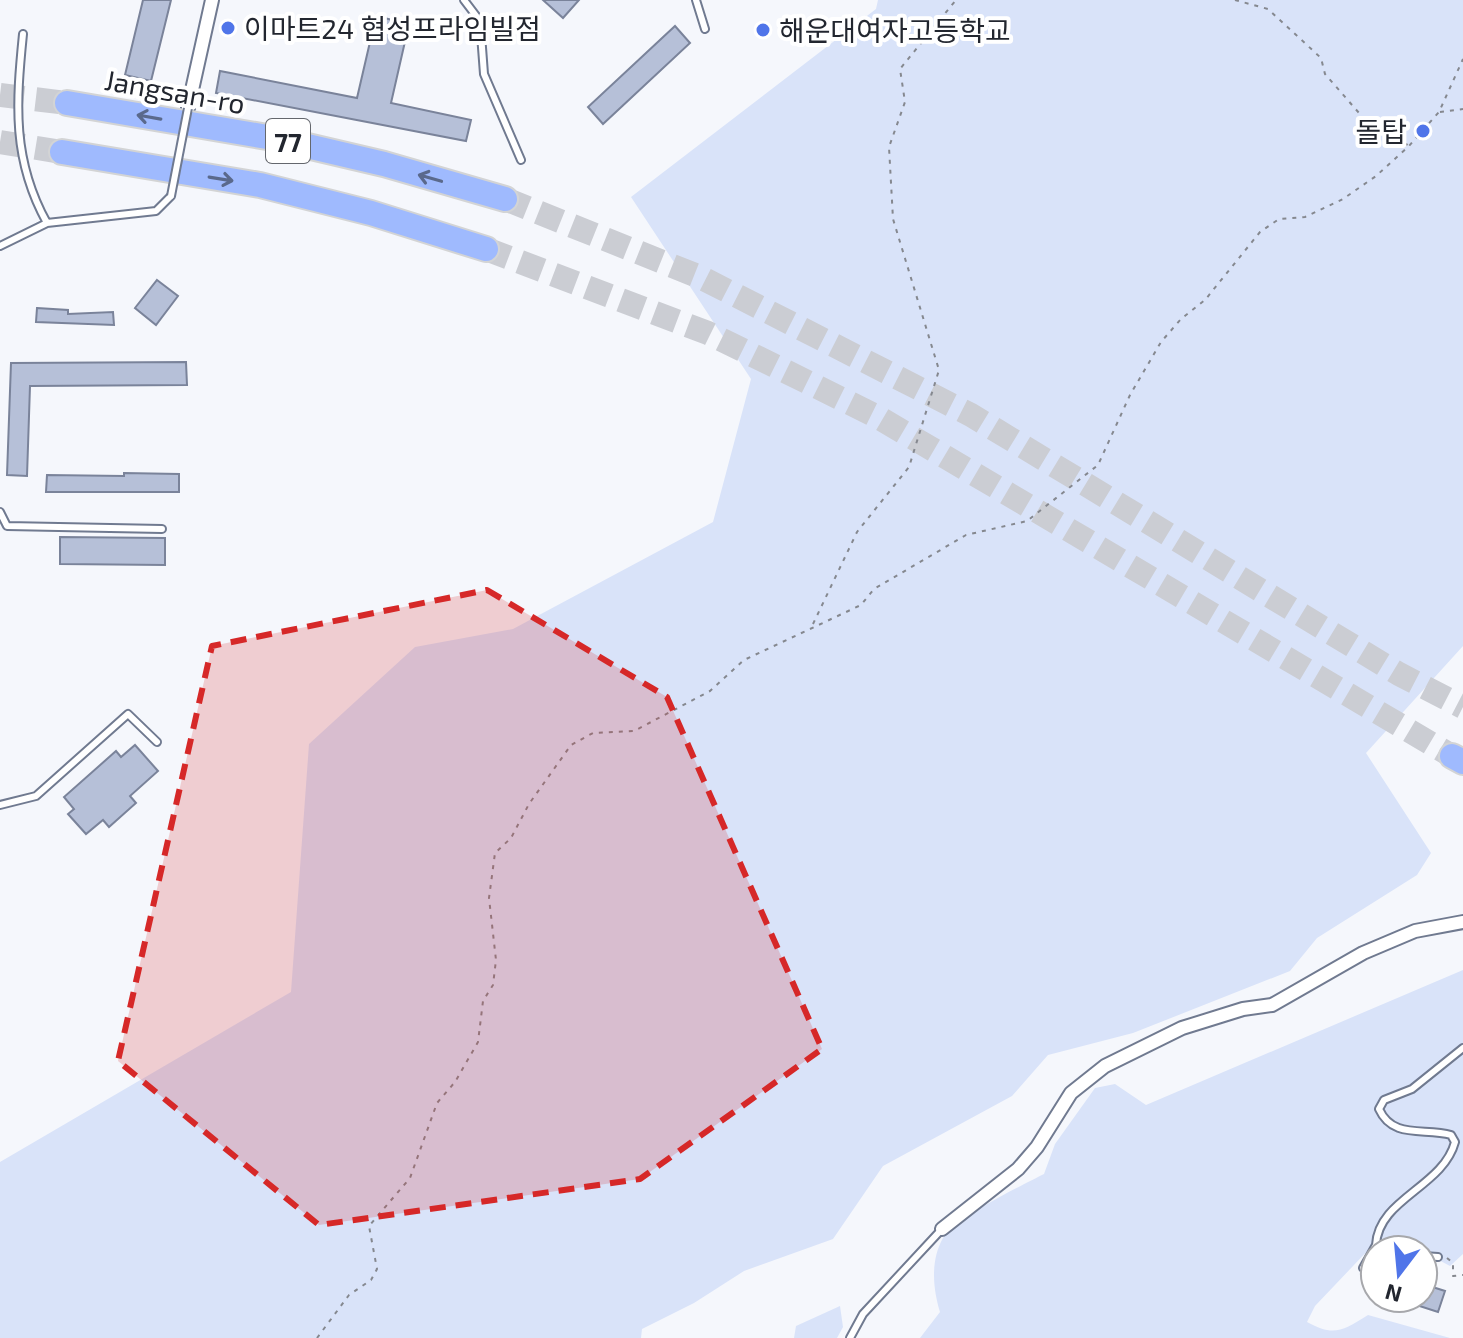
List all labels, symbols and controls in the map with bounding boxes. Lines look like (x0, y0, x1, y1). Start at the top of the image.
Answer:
place label: 이마트24 협성프라임빌점 (244, 11, 541, 45)
place label: 해운대여자고등학교 (779, 13, 1011, 47)
marker: 이마트24 협성프라임빌점 (219, 19, 237, 37)
marker: 해운대여자고등학교 (754, 21, 772, 39)
street label: Jangsan-ro (102, 62, 248, 120)
one-way arrow (136, 108, 162, 123)
place label: 돌탑 (1355, 114, 1407, 148)
road number: 77 (266, 119, 310, 163)
marker: 돌탑 (1414, 122, 1432, 140)
one-way arrow (417, 169, 443, 184)
one-way arrow (208, 172, 234, 187)
north arrow (1359, 1234, 1439, 1314)
text: N (1382, 1280, 1404, 1309)

